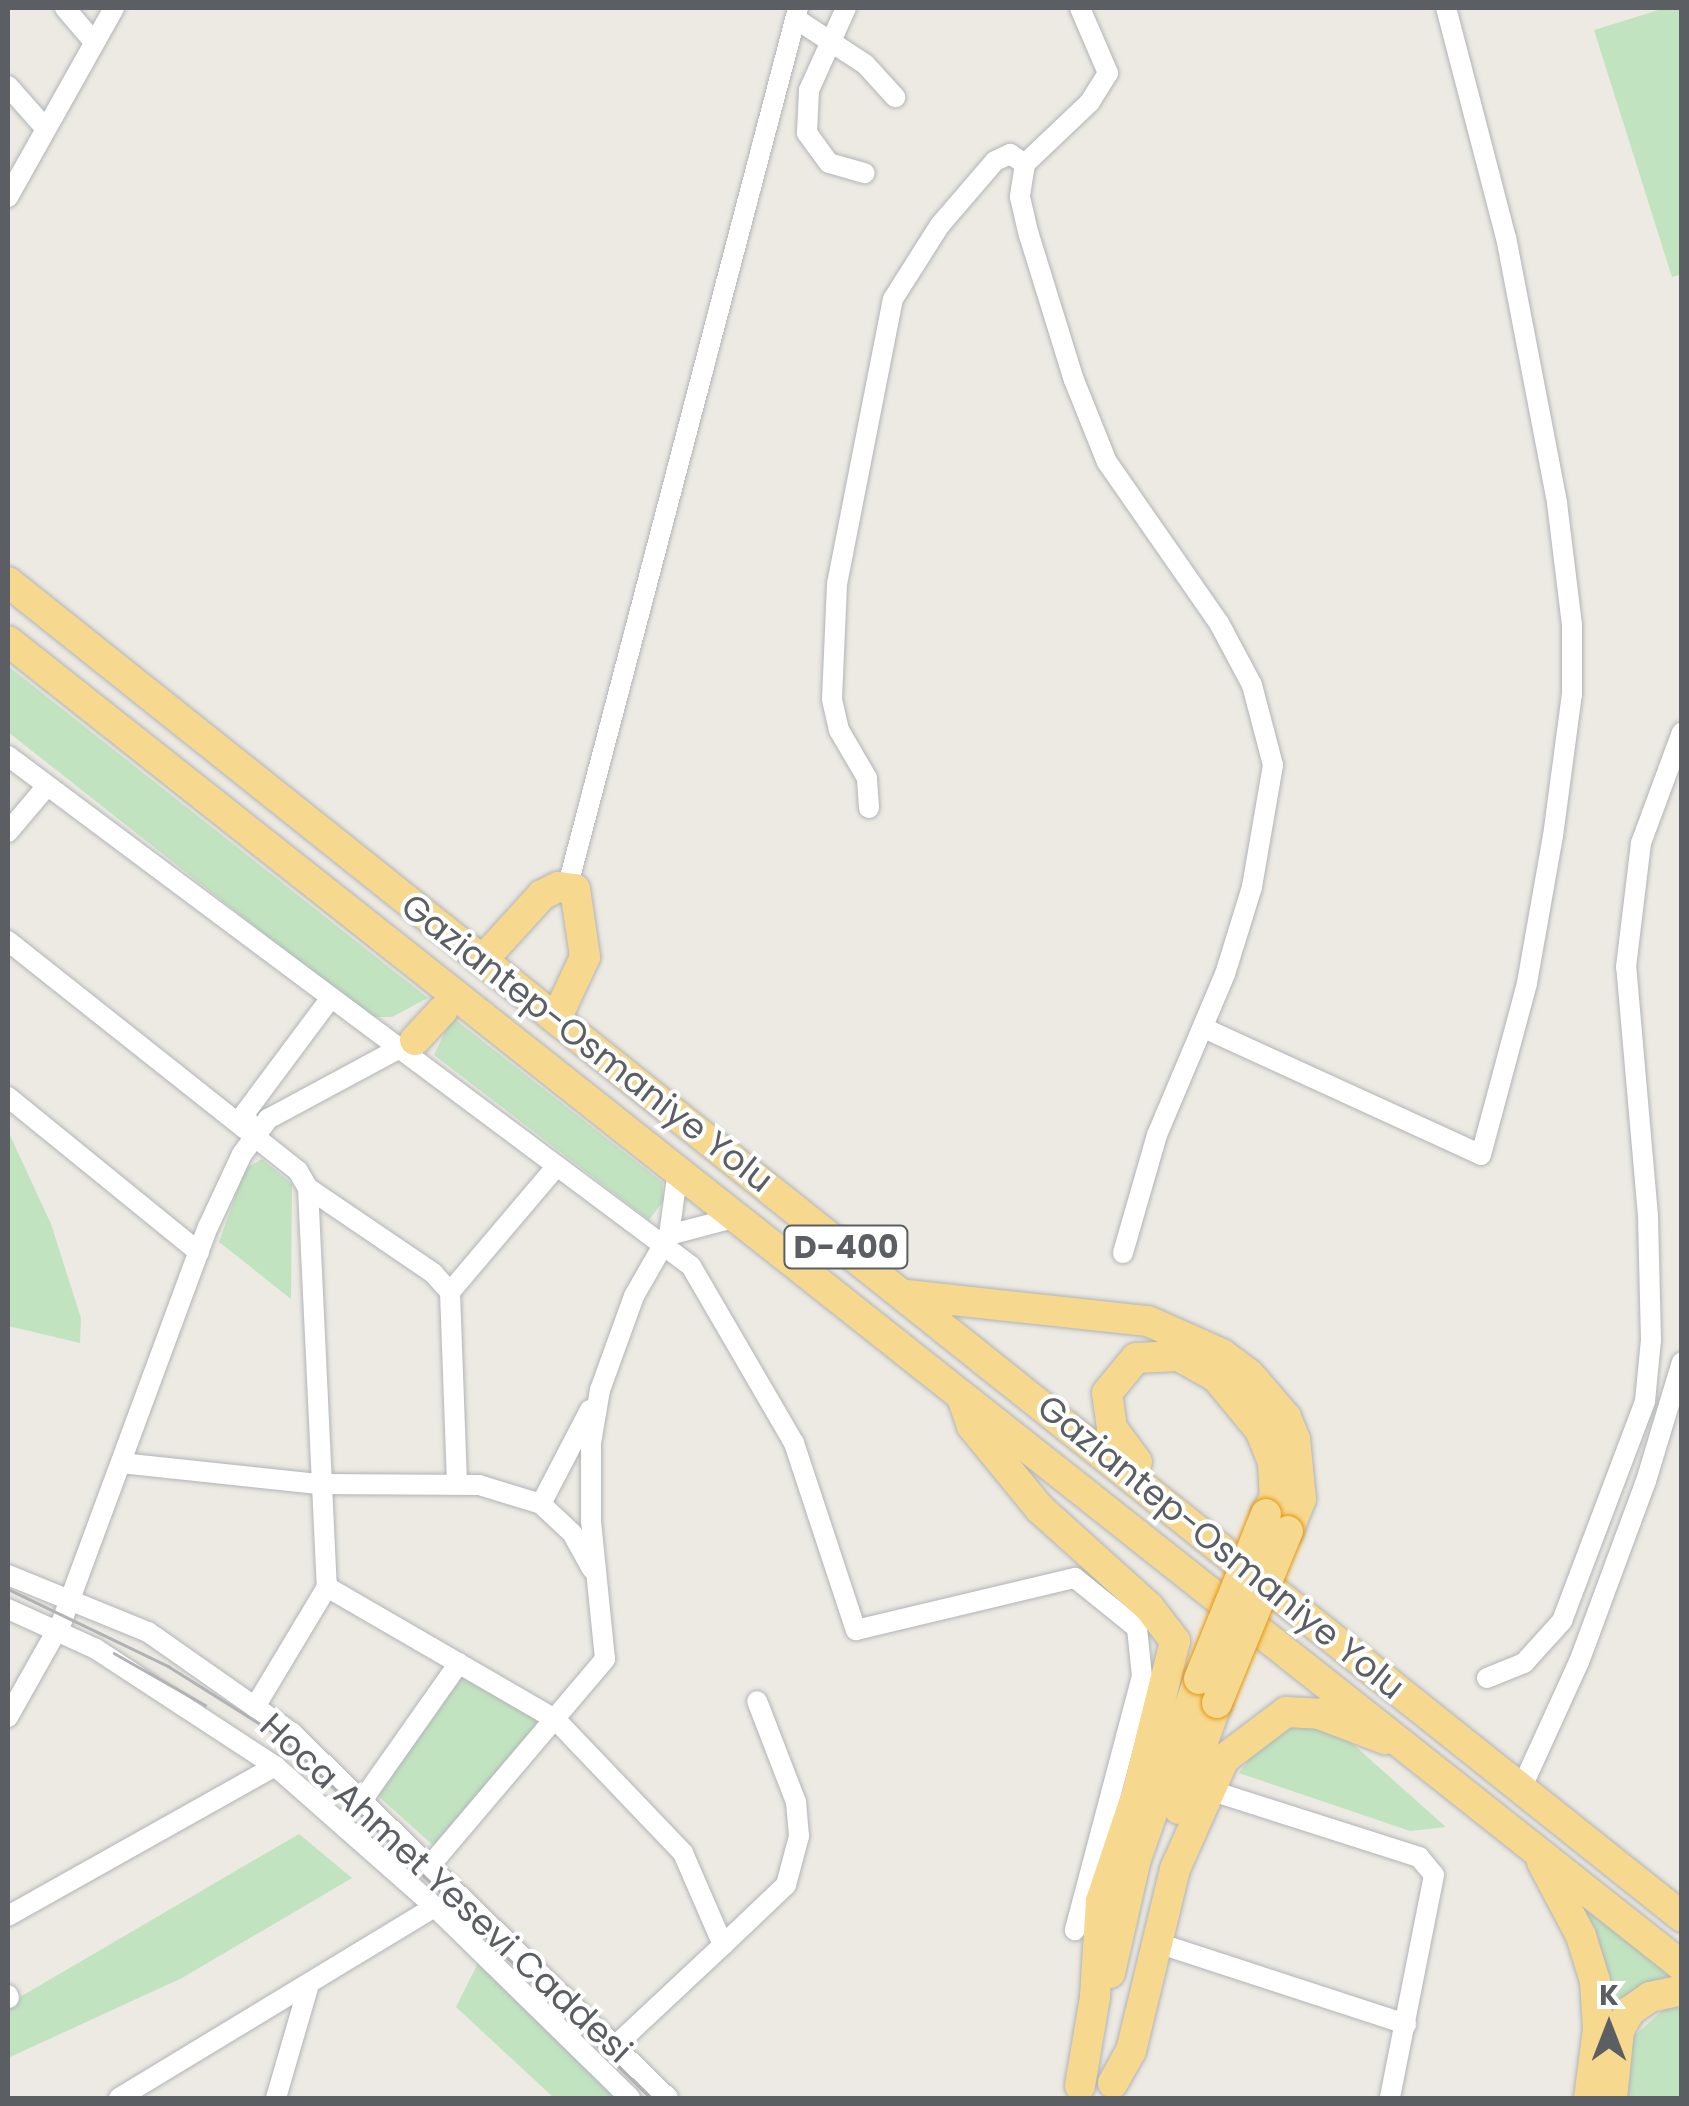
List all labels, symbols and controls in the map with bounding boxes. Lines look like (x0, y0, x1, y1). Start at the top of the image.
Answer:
street label: Gaziantep-Osmaniye Yolu (393, 885, 781, 1201)
road number: D-400 (781, 1220, 911, 1274)
street label: Gaziantep-Osmaniye Yolu (1029, 1386, 1413, 1708)
street label: Hoca Ahmet Yesevi Caddesi (251, 1705, 641, 2071)
north arrow (1559, 1976, 1659, 2076)
text: K (1599, 1976, 1619, 2015)

